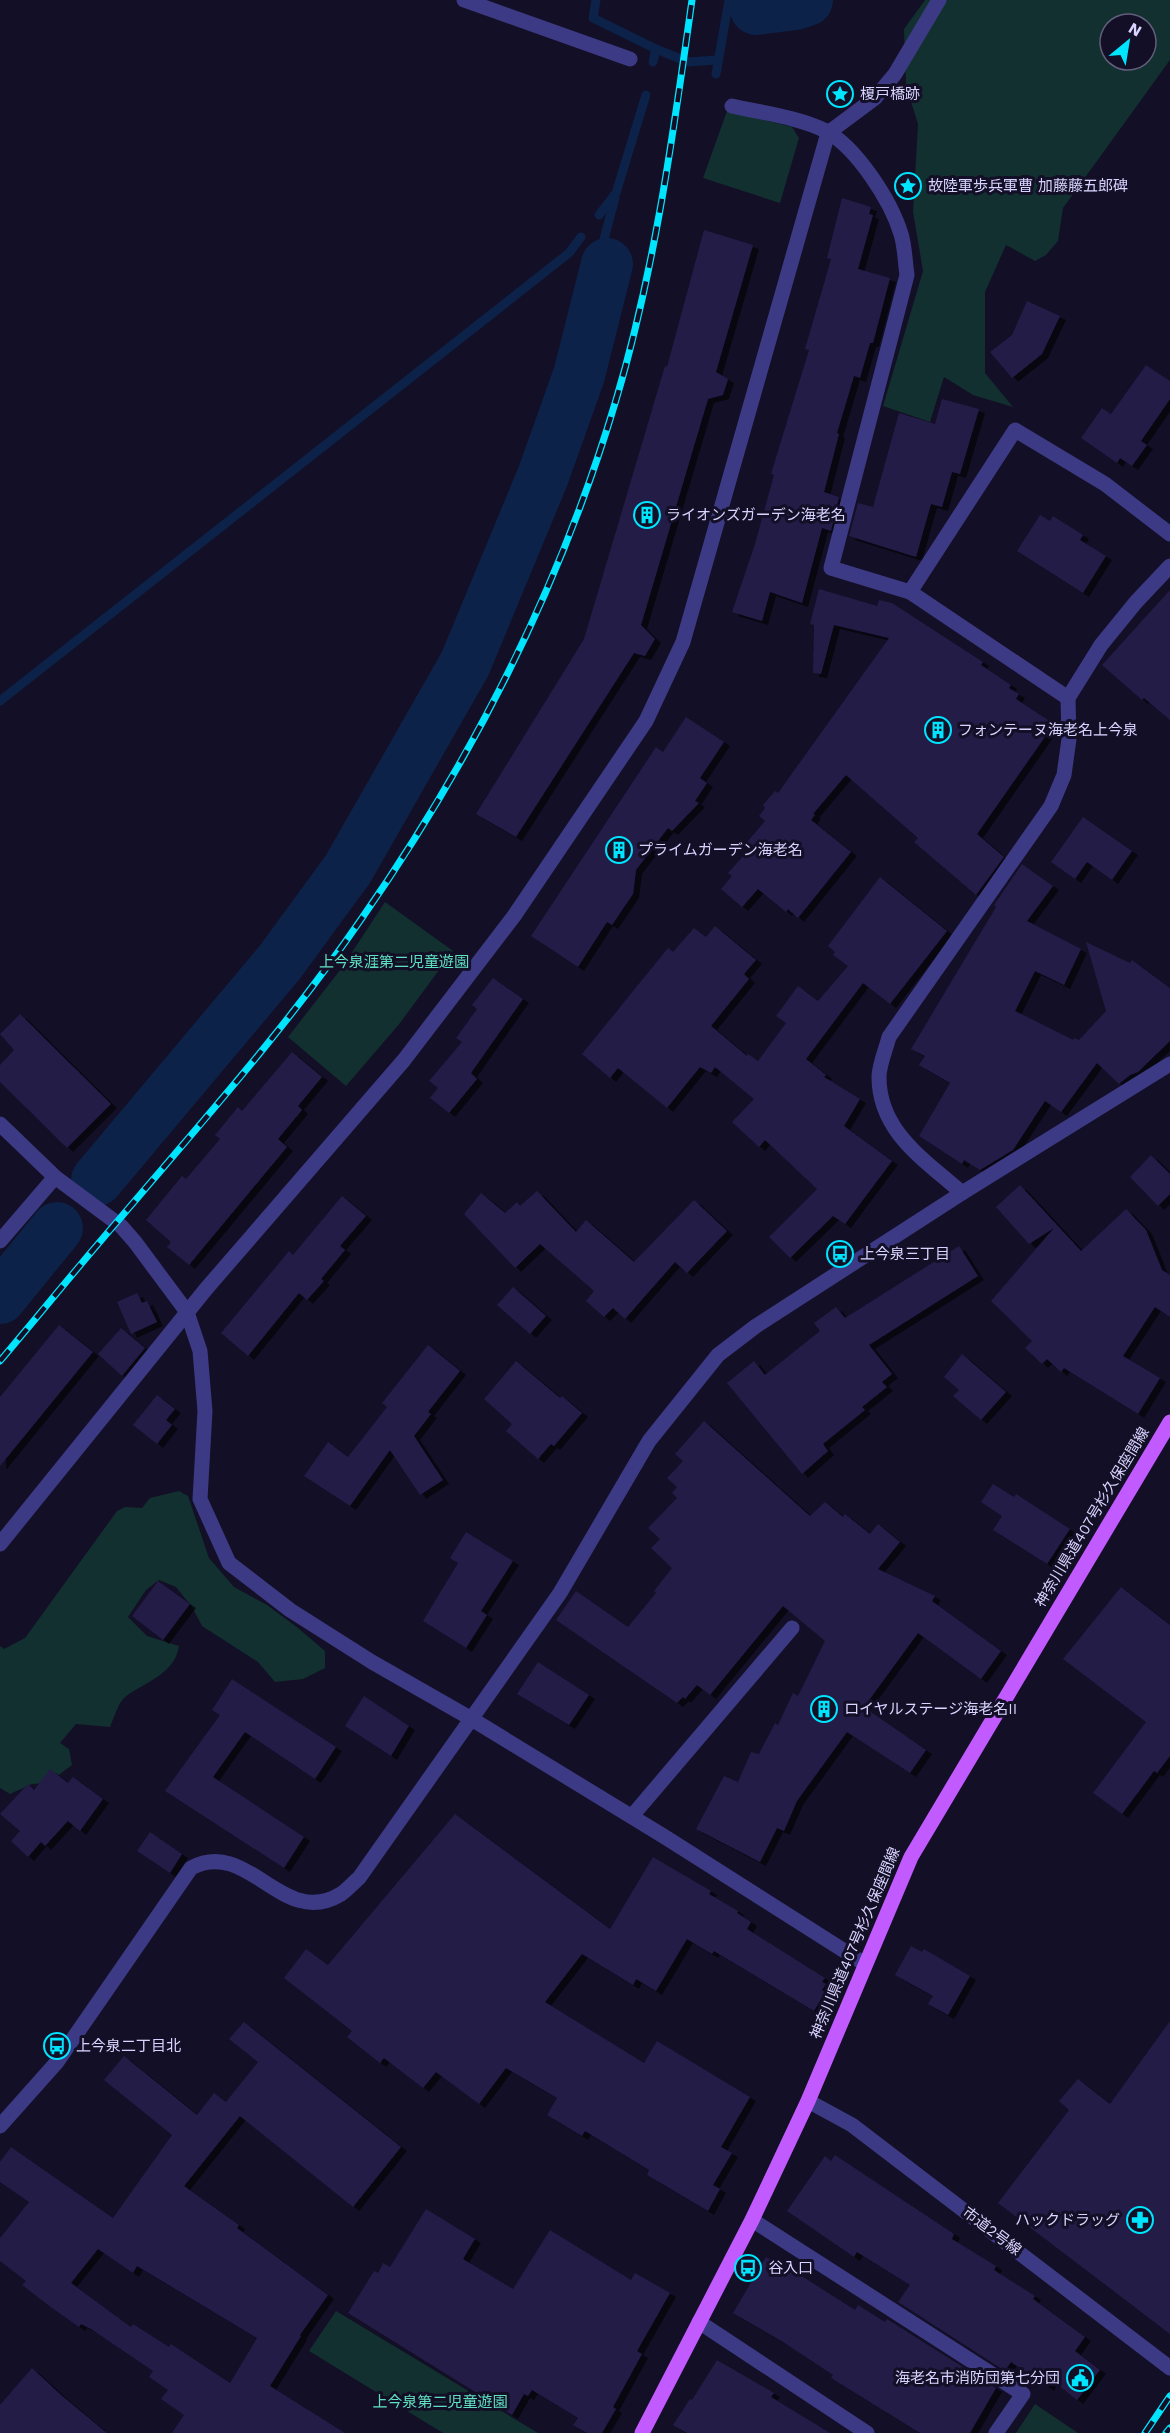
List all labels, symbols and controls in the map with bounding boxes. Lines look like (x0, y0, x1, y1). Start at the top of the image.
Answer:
north arrow (1098, 12, 1158, 72)
text: N (1125, 18, 1145, 41)
place icon: 榎戸橋跡 (825, 79, 855, 109)
place label: 榎戸橋跡 (860, 85, 920, 103)
place icon: 故陸軍歩兵軍曹 加藤藤五郎碑 (893, 171, 923, 201)
place label: 故陸軍歩兵軍曹 加藤藤五郎碑 (928, 177, 1128, 195)
building icon: ライオンズガーデン海老名 (632, 500, 662, 530)
place label: ライオンズガーデン海老名 (666, 506, 846, 524)
building icon: フォンテーヌ海老名上今泉 (923, 715, 953, 745)
place label: フォンテーヌ海老名上今泉 (958, 721, 1138, 739)
building icon: プライムガーデン海老名 (604, 835, 634, 865)
place label: プライムガーデン海老名 (638, 841, 803, 859)
park label: 上今泉涯第二児童遊園 (319, 953, 469, 971)
bus stop icon: 上今泉三丁目 (825, 1239, 855, 1269)
place label: 上今泉三丁目 (860, 1245, 950, 1263)
street label: 神奈川県道407号杉久保座間線 (1031, 1424, 1153, 1610)
building icon: ロイヤルステージ海老名II (809, 1694, 839, 1724)
place label: ロイヤルステージ海老名II (844, 1700, 1017, 1718)
street label: 神奈川県道407号杉久保座間線 (806, 1844, 904, 2042)
bus stop icon: 上今泉二丁目北 (42, 2031, 72, 2061)
place label: 上今泉二丁目北 (76, 2037, 181, 2055)
street label: 市道2号線 (959, 2203, 1025, 2259)
pharmacy icon: ハックドラッグ (1125, 2205, 1155, 2235)
place label: ハックドラッグ (1015, 2211, 1120, 2229)
bus stop icon: 谷入口 (733, 2253, 763, 2283)
place label: 谷入口 (768, 2259, 813, 2277)
public building icon: 海老名市消防団第七分団 (1065, 2363, 1095, 2393)
place label: 海老名市消防団第七分団 (895, 2369, 1060, 2387)
park label: 上今泉第二児童遊園 (372, 2393, 508, 2411)

